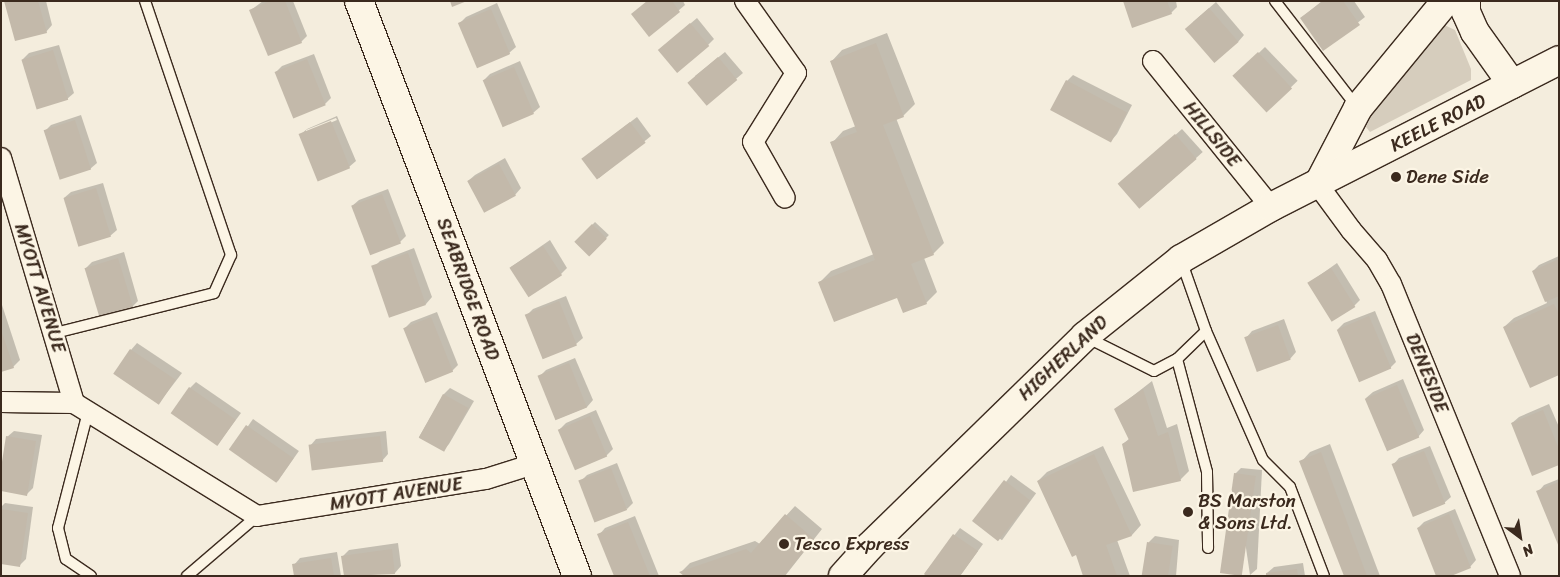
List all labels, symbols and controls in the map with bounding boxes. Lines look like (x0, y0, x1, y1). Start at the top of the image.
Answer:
street label: KEELE ROAD (1386, 89, 1490, 157)
street label: HILLSIDE (1179, 96, 1245, 172)
place label: Dene Side (1406, 166, 1489, 188)
marker: Dene Side (1390, 171, 1402, 183)
street label: SEABRIDGE ROAD (432, 214, 504, 364)
street label: MYOTT AVENUE (10, 221, 70, 355)
street label: HIGHERLAND (1013, 311, 1113, 405)
street label: DENESIDE (1401, 330, 1453, 416)
street label: MYOTT AVENUE (328, 472, 464, 516)
place label: BS Marston & Sons Ltd. (1198, 490, 1296, 534)
marker: BS Marston & Sons Ltd. (1182, 506, 1194, 518)
north arrow (1495, 512, 1545, 562)
place label: Tesco Express (794, 533, 911, 555)
text: N (1517, 537, 1539, 563)
marker: Tesco Express (778, 538, 790, 550)

